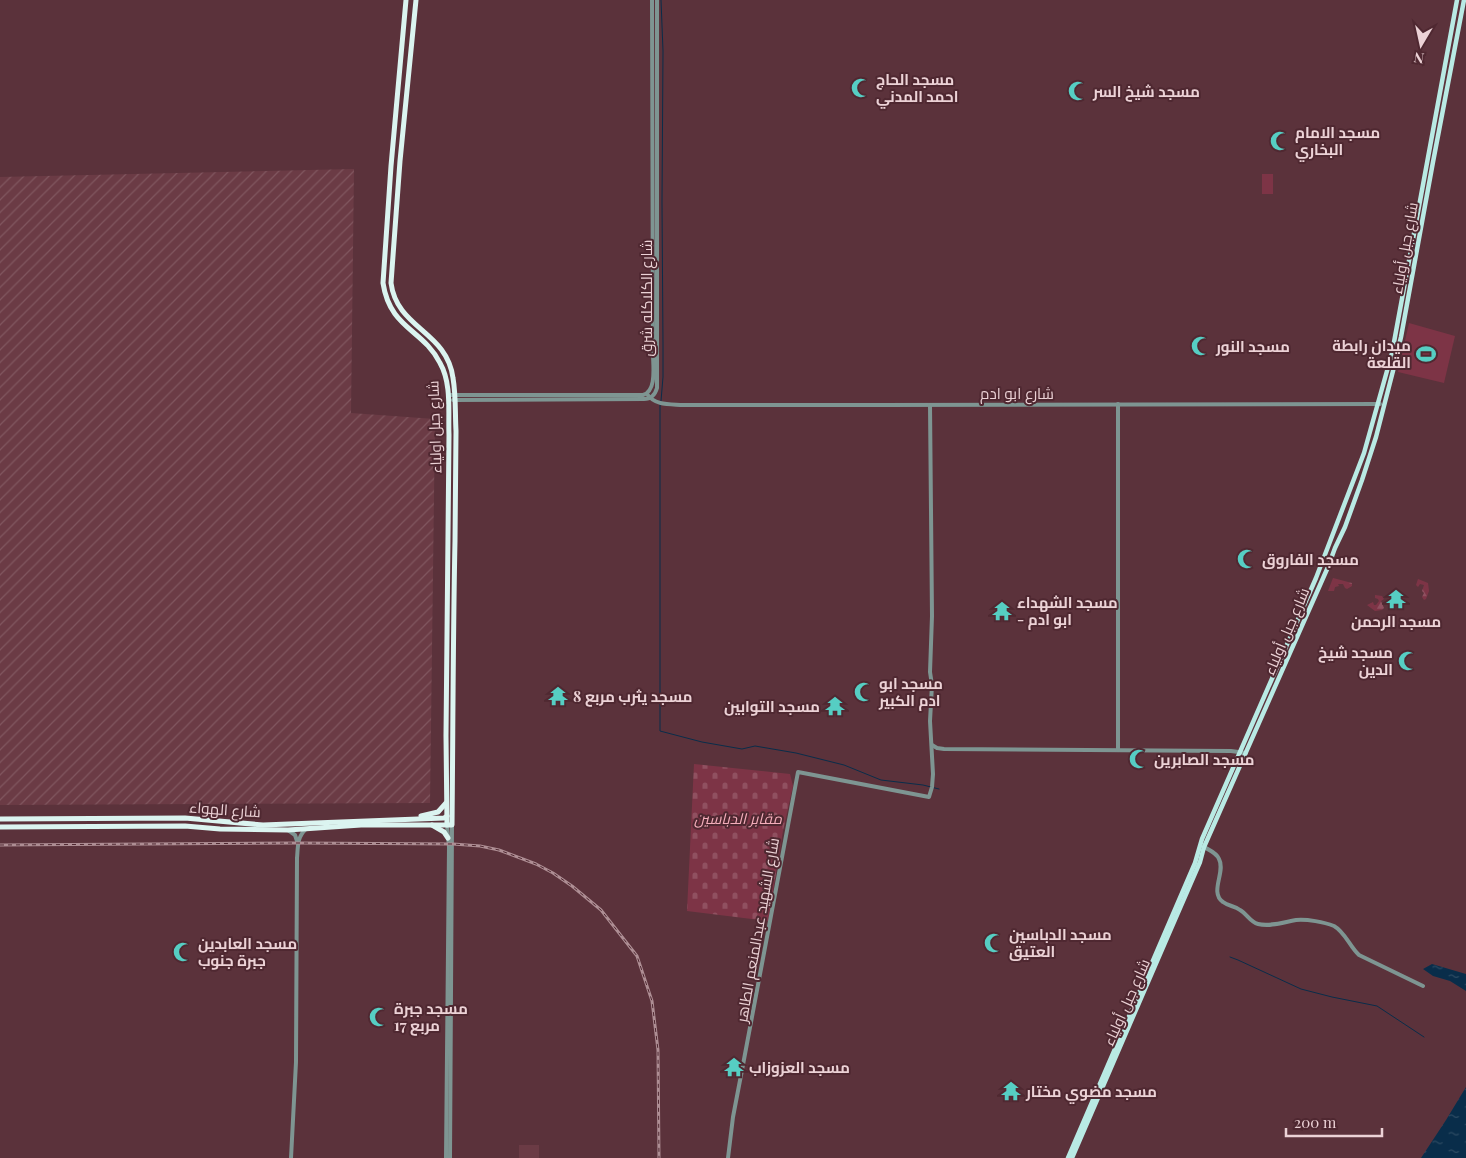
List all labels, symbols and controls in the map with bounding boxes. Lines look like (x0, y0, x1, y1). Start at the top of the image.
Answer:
north arrow (1396, 20, 1446, 70)
text: N (1412, 48, 1425, 69)
place label: مسجد الحاج احمد المدني (876, 69, 958, 109)
mosque icon: مسجد الحاج احمد المدني (850, 77, 872, 99)
mosque icon: مسجد شيخ السر (1067, 80, 1089, 102)
place label: مسجد شيخ السر (1092, 81, 1200, 102)
place label: مسجد الامام البخاري (1295, 122, 1380, 162)
mosque icon: مسجد الامام البخاري (1269, 130, 1291, 152)
street label: شارع جبل أولياء (1386, 200, 1424, 296)
street label: شارع الكلاكله شرق (636, 240, 658, 356)
mosque icon: مسجد النور (1190, 335, 1212, 357)
place label: ميدان رابطة القلعة (1332, 335, 1411, 372)
place label: مسجد النور (1215, 336, 1290, 356)
sports icon: ميدان رابطة القلعة (1415, 343, 1437, 365)
street label: شارع جبل اولياء (422, 380, 448, 474)
street label: شارع ابو ادم (980, 383, 1054, 405)
mosque icon: مسجد الفاروق (1236, 548, 1258, 570)
place label: مسجد الفاروق (1262, 549, 1359, 569)
street label: شارع جبل أولياء (1259, 584, 1315, 679)
temple icon: مسجد الرحمن (1385, 588, 1407, 610)
place label: مسجد الشهداء - ابو ادم (1017, 592, 1118, 630)
temple icon: مسجد الشهداء - ابو ادم (991, 600, 1013, 622)
place label: مسجد الرحمن (1351, 611, 1441, 631)
place label: مسجد شيخ الدين (1318, 642, 1393, 679)
mosque icon: مسجد شيخ الدين (1397, 650, 1419, 672)
place label: مسجد ابو ادم الكبير (878, 673, 943, 711)
mosque icon: مسجد ابو ادم الكبير (853, 681, 875, 703)
temple icon: مسجد يثرب مربع 8 (547, 685, 569, 707)
place label: مسجد يثرب مربع 8 (573, 686, 692, 707)
temple icon: مسجد التوابين (824, 695, 846, 717)
place label: مسجد التوابين (724, 696, 820, 716)
mosque icon: مسجد الصابرين (1128, 748, 1150, 770)
place label: مسجد الصابرين (1154, 749, 1255, 769)
street label: شارع الهواء (188, 797, 261, 823)
park label: مقابر الدباسين (694, 808, 782, 828)
street label: شارع الشهيد عبدالمنعم الطاهر (731, 836, 785, 1025)
place label: مسجد الدباسين العتيق (1009, 924, 1112, 961)
mosque icon: مسجد الدباسين العتيق (983, 932, 1005, 954)
place label: مسجد العابدين جبرة جنوب (198, 933, 297, 970)
mosque icon: مسجد العابدين جبرة جنوب (172, 941, 194, 963)
street label: شارع جبل أولياء (1098, 955, 1156, 1049)
place label: مسجد جبرة مربع 17 (394, 998, 468, 1036)
mosque icon: مسجد جبرة مربع 17 (368, 1006, 390, 1028)
temple icon: مسجد العزوزاب (723, 1056, 745, 1078)
place label: مسجد العزوزاب (749, 1057, 850, 1077)
temple icon: مسجد مضوي مختار (1000, 1080, 1022, 1102)
place label: مسجد مضوي مختار (1025, 1081, 1157, 1104)
scale bar (1286, 1106, 1382, 1138)
text: 200 m (1294, 1112, 1337, 1132)

